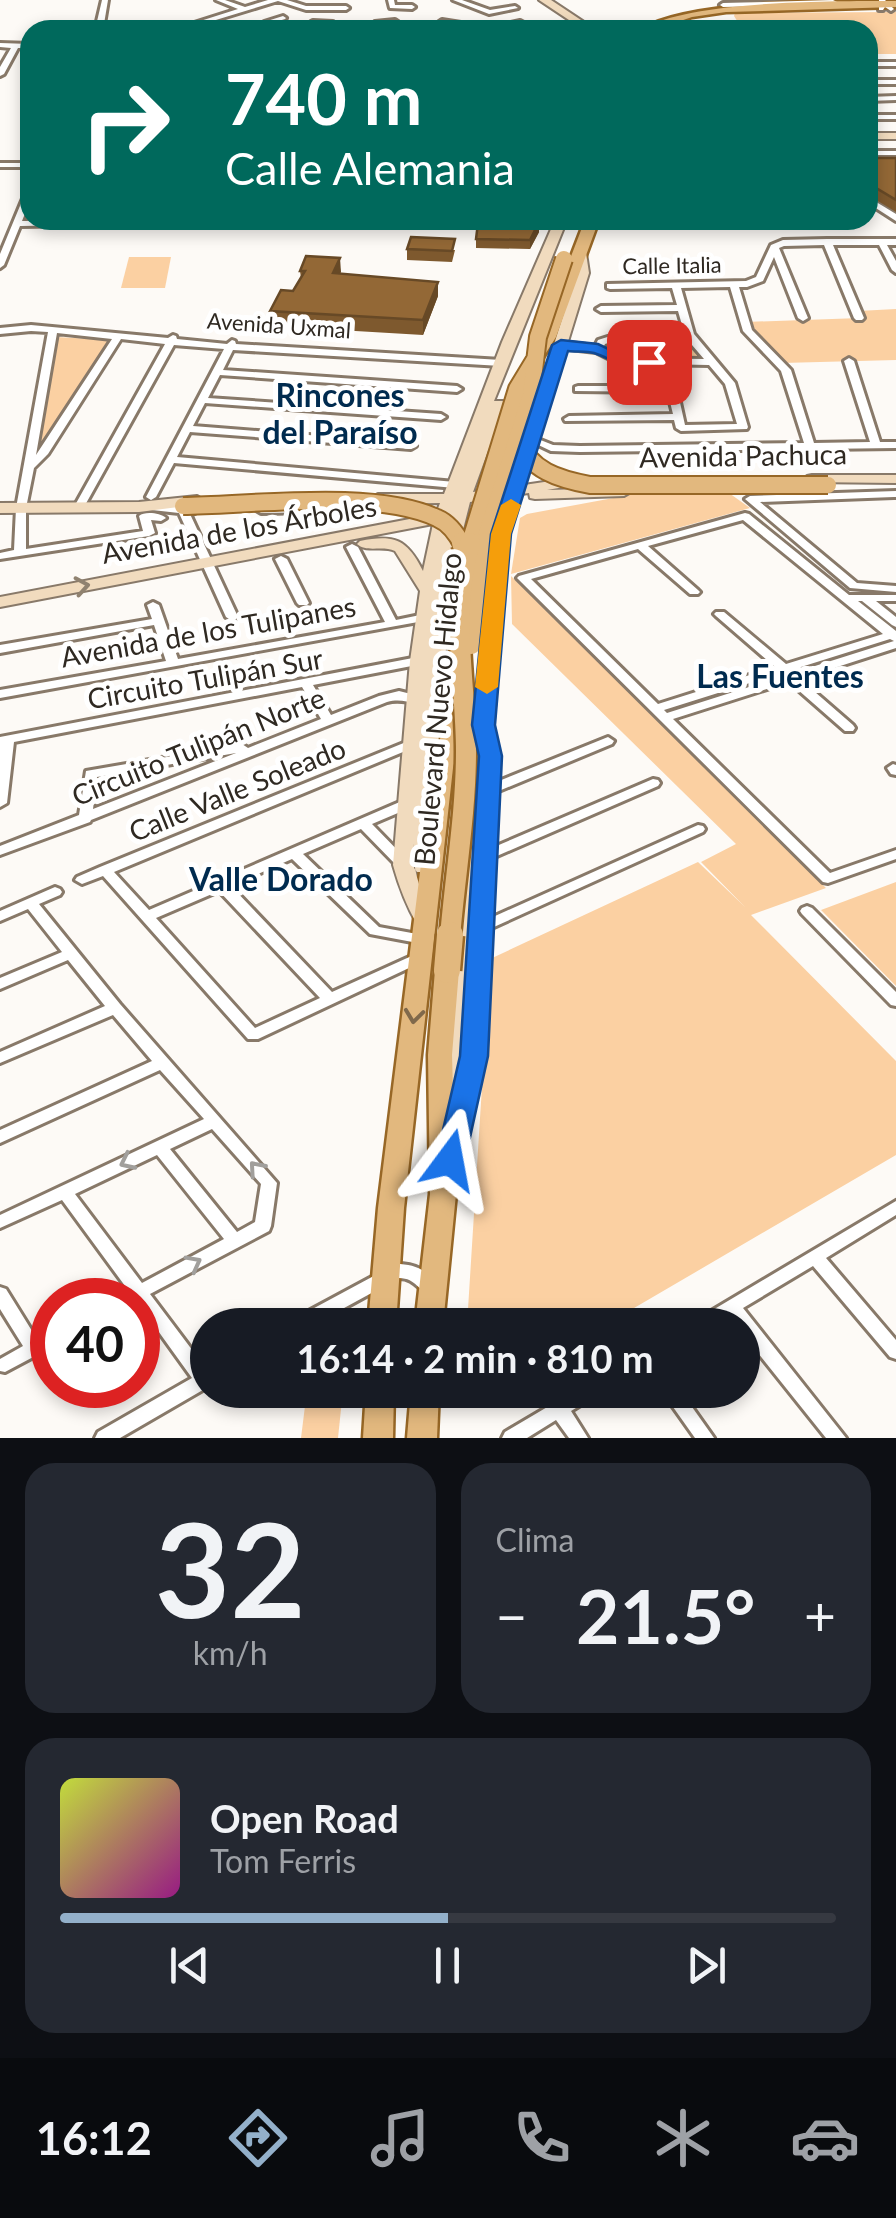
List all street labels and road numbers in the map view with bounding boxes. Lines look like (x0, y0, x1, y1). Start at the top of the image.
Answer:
street label: Calle Italia (622, 251, 722, 279)
street label: Avenida Uxmal (206, 307, 352, 343)
street label: Avenida Pachuca (639, 436, 847, 474)
street label: Avenida de los Árboles (99, 488, 379, 570)
street label: Boulevard Nuevo Hidalgo (406, 551, 468, 867)
street label: Avenida de los Tulipanes (58, 588, 358, 674)
street label: Circuito Tulipán Sur (85, 641, 325, 715)
street label: Circuito Tulipán Norte (67, 680, 329, 812)
street label: Calle Valle Soleado (124, 730, 350, 848)

